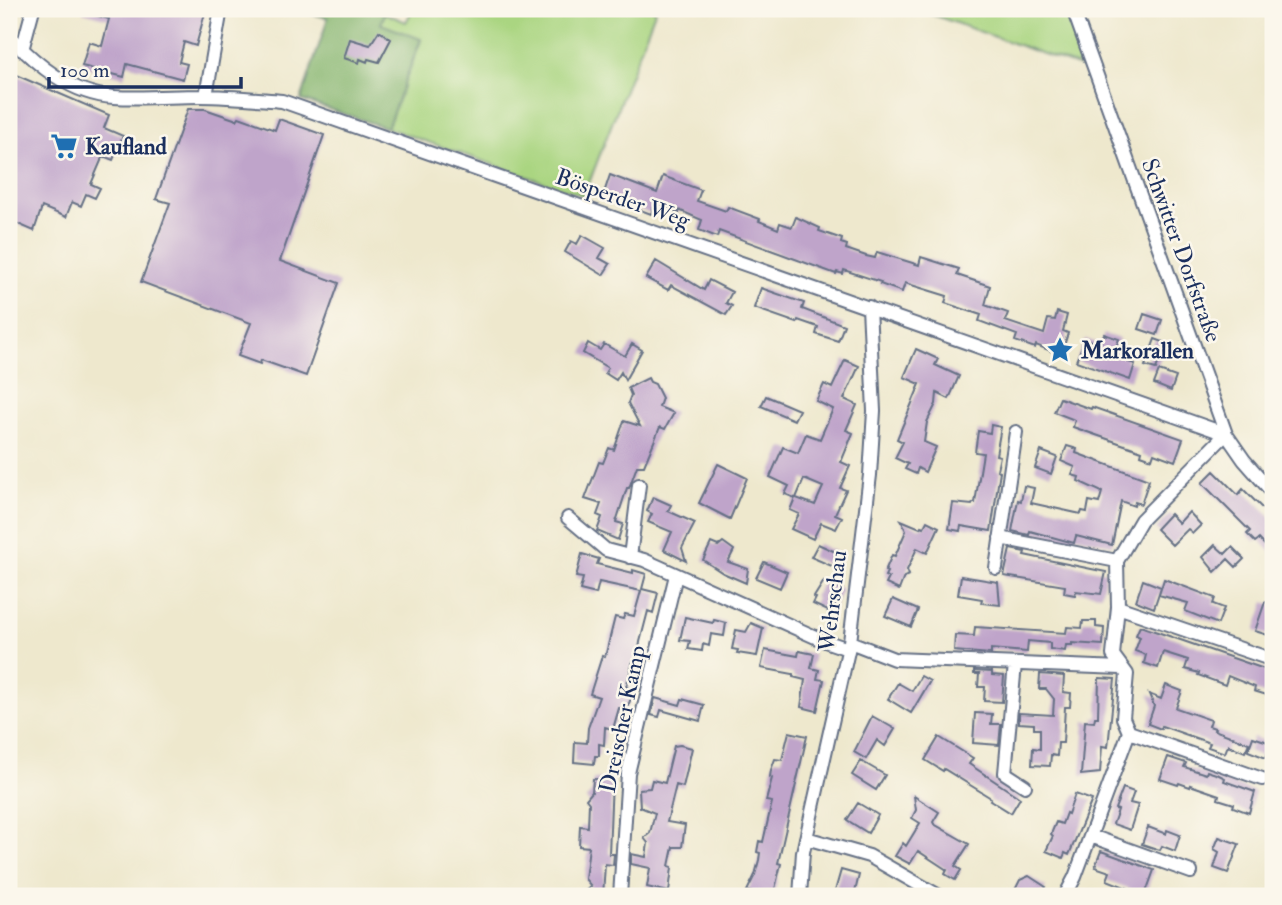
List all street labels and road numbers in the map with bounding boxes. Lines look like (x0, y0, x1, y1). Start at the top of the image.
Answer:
street label: Schwitter Dorfstraße (1135, 154, 1228, 346)
street label: Bösperder Weg (551, 162, 695, 236)
street label: Wehrschau (812, 549, 853, 655)
street label: Dreischer Kamp (593, 643, 653, 796)

